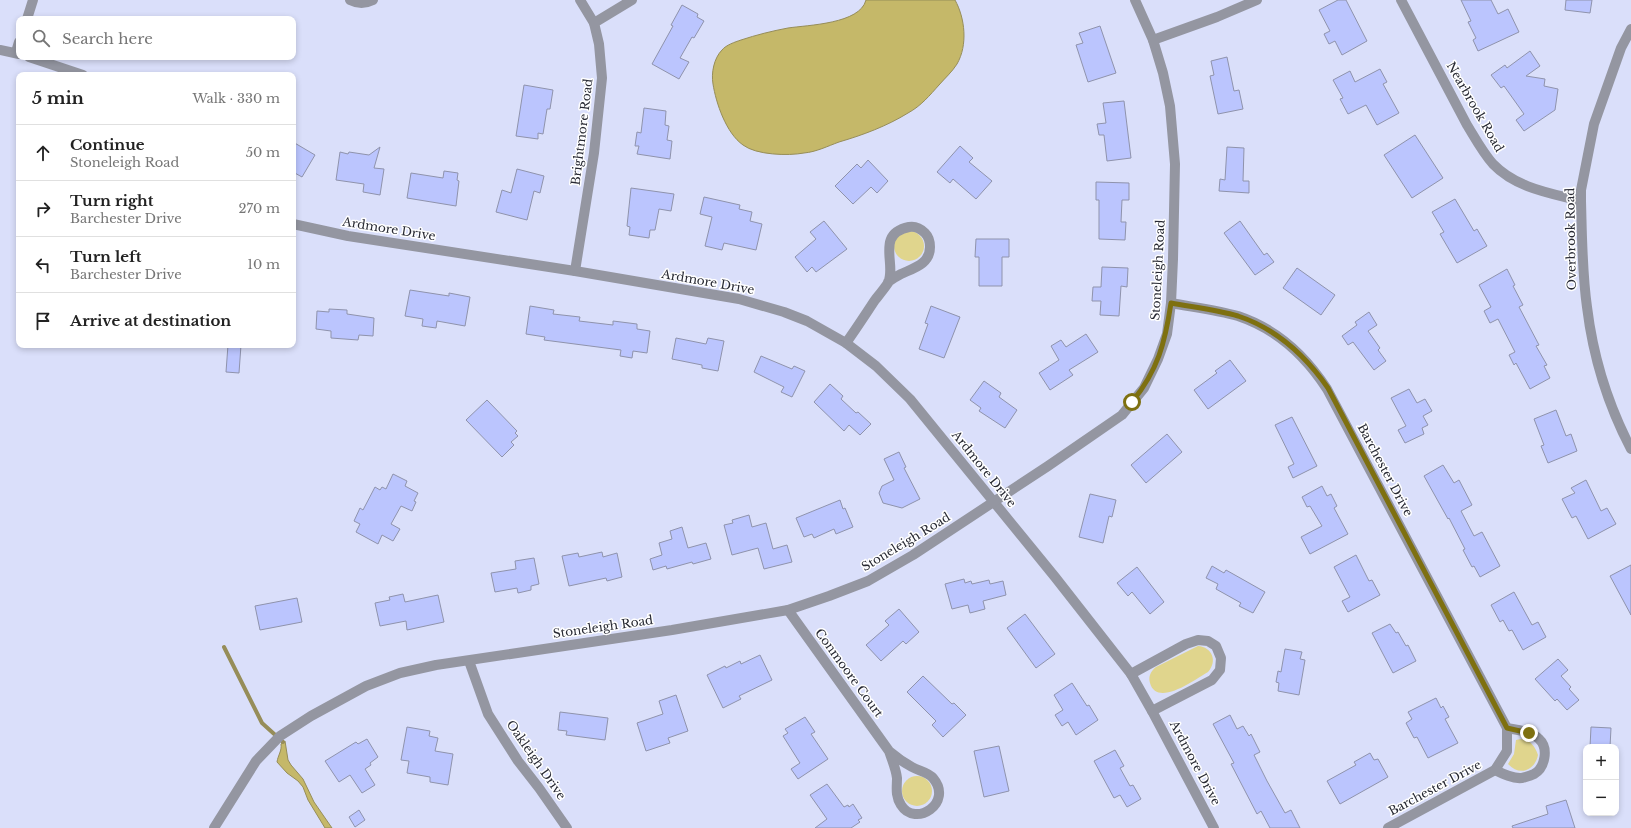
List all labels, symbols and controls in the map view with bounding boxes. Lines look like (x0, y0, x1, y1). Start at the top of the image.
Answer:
search box (16, 16, 296, 60)
icon: search (30, 27, 52, 49)
text: Search here (62, 29, 153, 48)
street label: Nearbrook Road (1444, 59, 1507, 154)
street label: Brightmore Road (568, 78, 596, 186)
text: 5 min (32, 88, 84, 109)
text: Walk · 330 m (192, 90, 280, 107)
text: Continue (70, 135, 145, 154)
icon: ahead (32, 142, 54, 164)
text: 50 m (246, 144, 280, 161)
text: Stoneleigh Road (70, 154, 179, 171)
street label: Overbrook Road (1562, 188, 1579, 291)
text: Turn right (70, 191, 153, 210)
icon: right (32, 198, 54, 220)
text: 270 m (239, 200, 280, 217)
text: Barchester Drive (70, 210, 182, 227)
street label: Ardmore Drive (341, 214, 437, 243)
street label: Stoneleigh Road (1147, 219, 1168, 321)
text: Turn left (70, 247, 141, 266)
icon: left (32, 254, 54, 276)
text: 10 m (247, 256, 280, 273)
text: Barchester Drive (70, 266, 182, 283)
street label: Ardmore Drive (660, 266, 756, 297)
icon: arrive (32, 310, 54, 332)
text: Arrive at destination (70, 311, 231, 330)
route start (1123, 393, 1141, 411)
street label: Barchester Drive (1355, 421, 1416, 519)
street label: Ardmore Drive (948, 427, 1020, 510)
street label: Stoneleigh Road (859, 509, 953, 574)
street label: Stoneleigh Road (552, 612, 654, 641)
street label: Conmoore Court (812, 625, 887, 720)
street label: Oakleigh Drive (503, 717, 569, 802)
street label: Ardmore Drive (1166, 717, 1224, 808)
route end (1520, 724, 1538, 742)
map controls (1583, 744, 1619, 816)
button: + (1583, 744, 1619, 780)
street label: Barchester Drive (1386, 757, 1484, 818)
button: − (1583, 780, 1619, 816)

